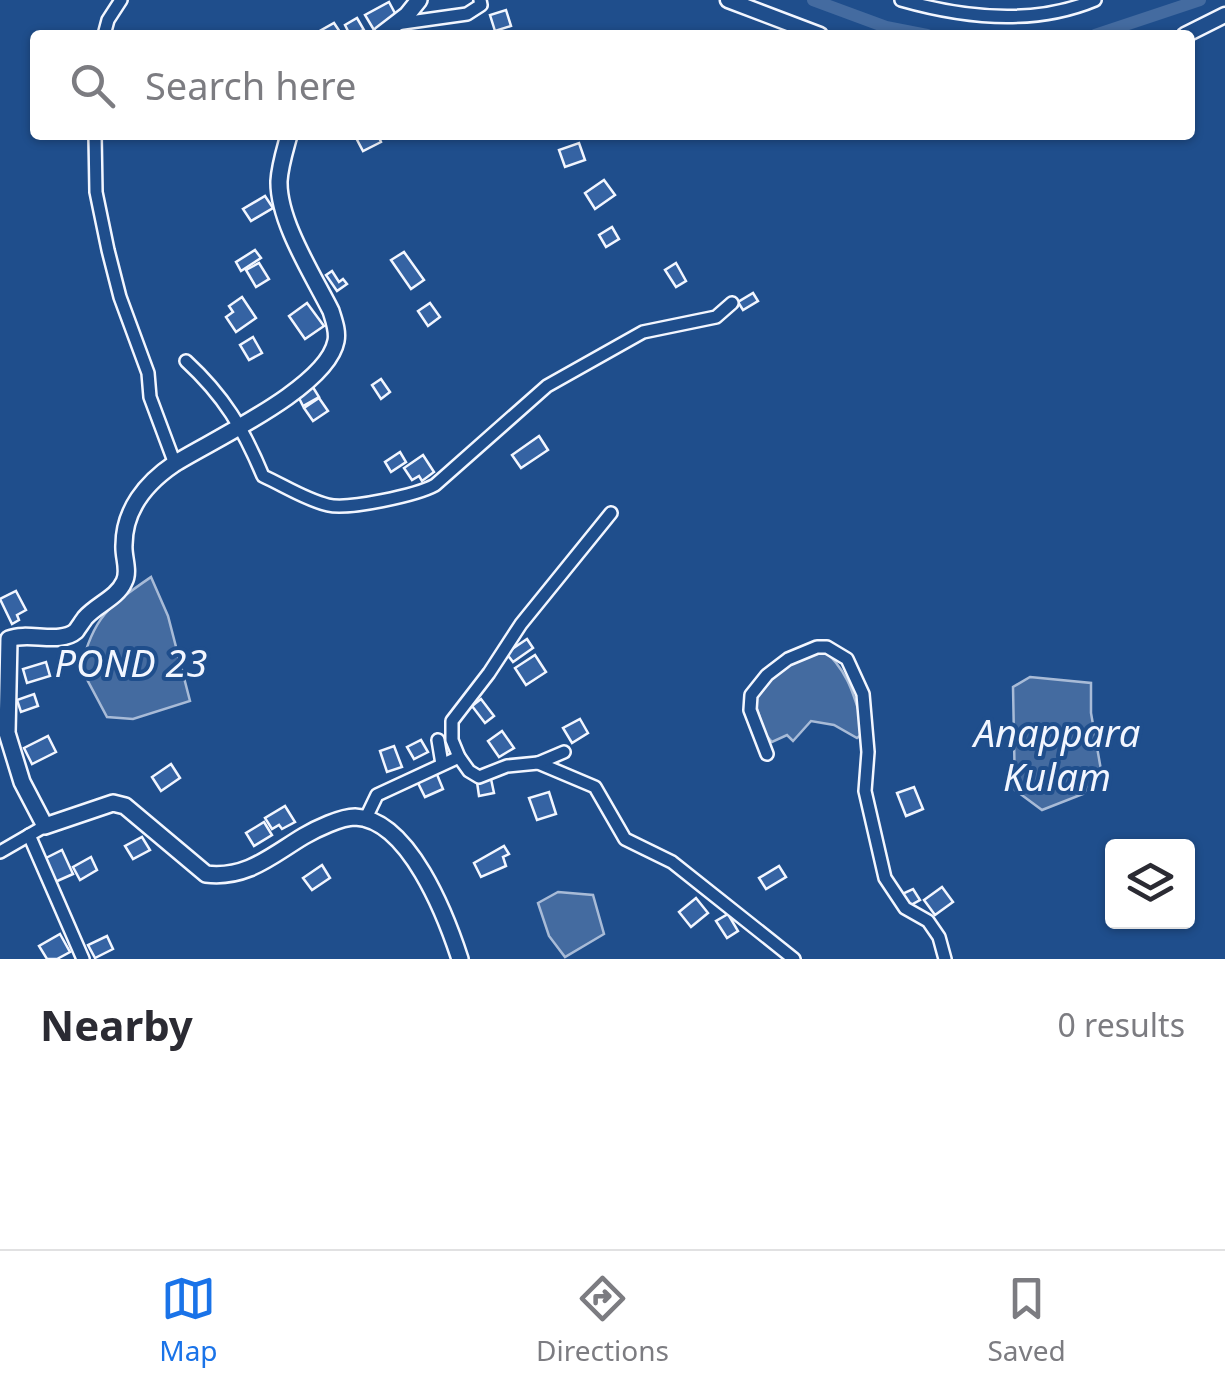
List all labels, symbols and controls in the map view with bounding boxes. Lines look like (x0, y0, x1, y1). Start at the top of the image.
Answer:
search box (30, 30, 1195, 140)
icon: search (65, 58, 120, 113)
text: Search here (145, 59, 356, 111)
water label: POND 23 (55, 636, 207, 688)
water label: Anappara Kulam (971, 706, 1140, 802)
map controls (1105, 839, 1195, 929)
button: layers (1105, 839, 1195, 929)
text: Nearby (40, 996, 193, 1053)
text: 0 results (1058, 1003, 1185, 1046)
tab: Map (159, 1271, 218, 1369)
tab: Directions (536, 1271, 669, 1369)
tab: Saved (987, 1271, 1066, 1369)

